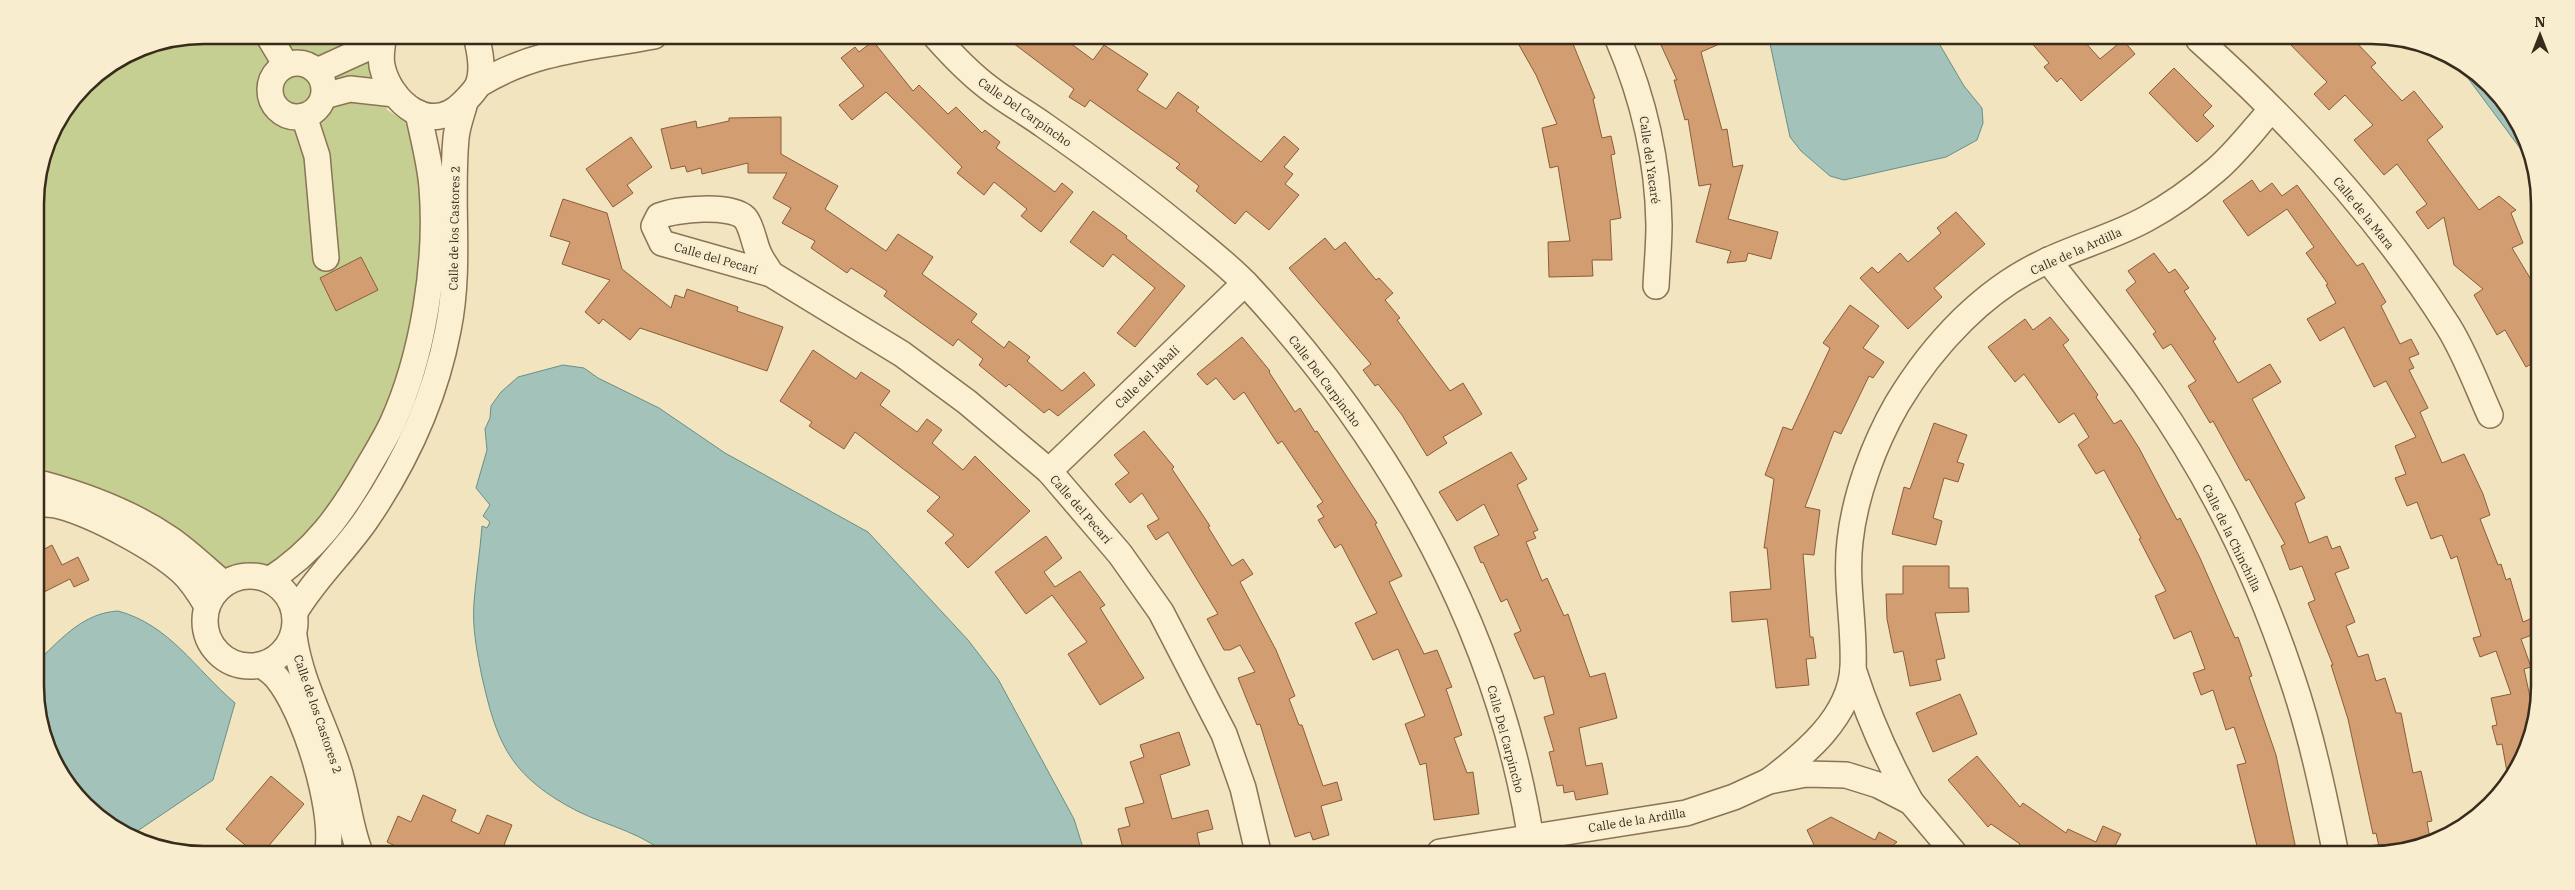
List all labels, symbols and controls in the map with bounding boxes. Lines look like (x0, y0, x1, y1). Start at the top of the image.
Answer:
north arrow (2515, 10, 2565, 60)
text: N (2534, 13, 2546, 31)
street label: Calle Del Carpincho (975, 74, 1075, 150)
street label: Calle del Yacaré (1636, 115, 1664, 205)
street label: Calle de los Castores 2 (445, 166, 463, 290)
street label: Calle de la Mara (2330, 174, 2398, 253)
street label: Calle de la Ardilla (2028, 224, 2124, 278)
street label: Calle del Pecarí (672, 239, 760, 277)
street label: Calle Del Carpincho (1286, 332, 1364, 430)
street label: Calle del Jabalí (1112, 342, 1183, 412)
street label: Calle del Pecarí (1047, 472, 1115, 547)
street label: Calle de la Chinchilla (2199, 482, 2265, 595)
street label: Calle de los Castores 2 (291, 653, 345, 775)
street label: Calle Del Carpincho (1484, 684, 1528, 795)
street label: Calle de la Ardilla (1587, 805, 1687, 835)

